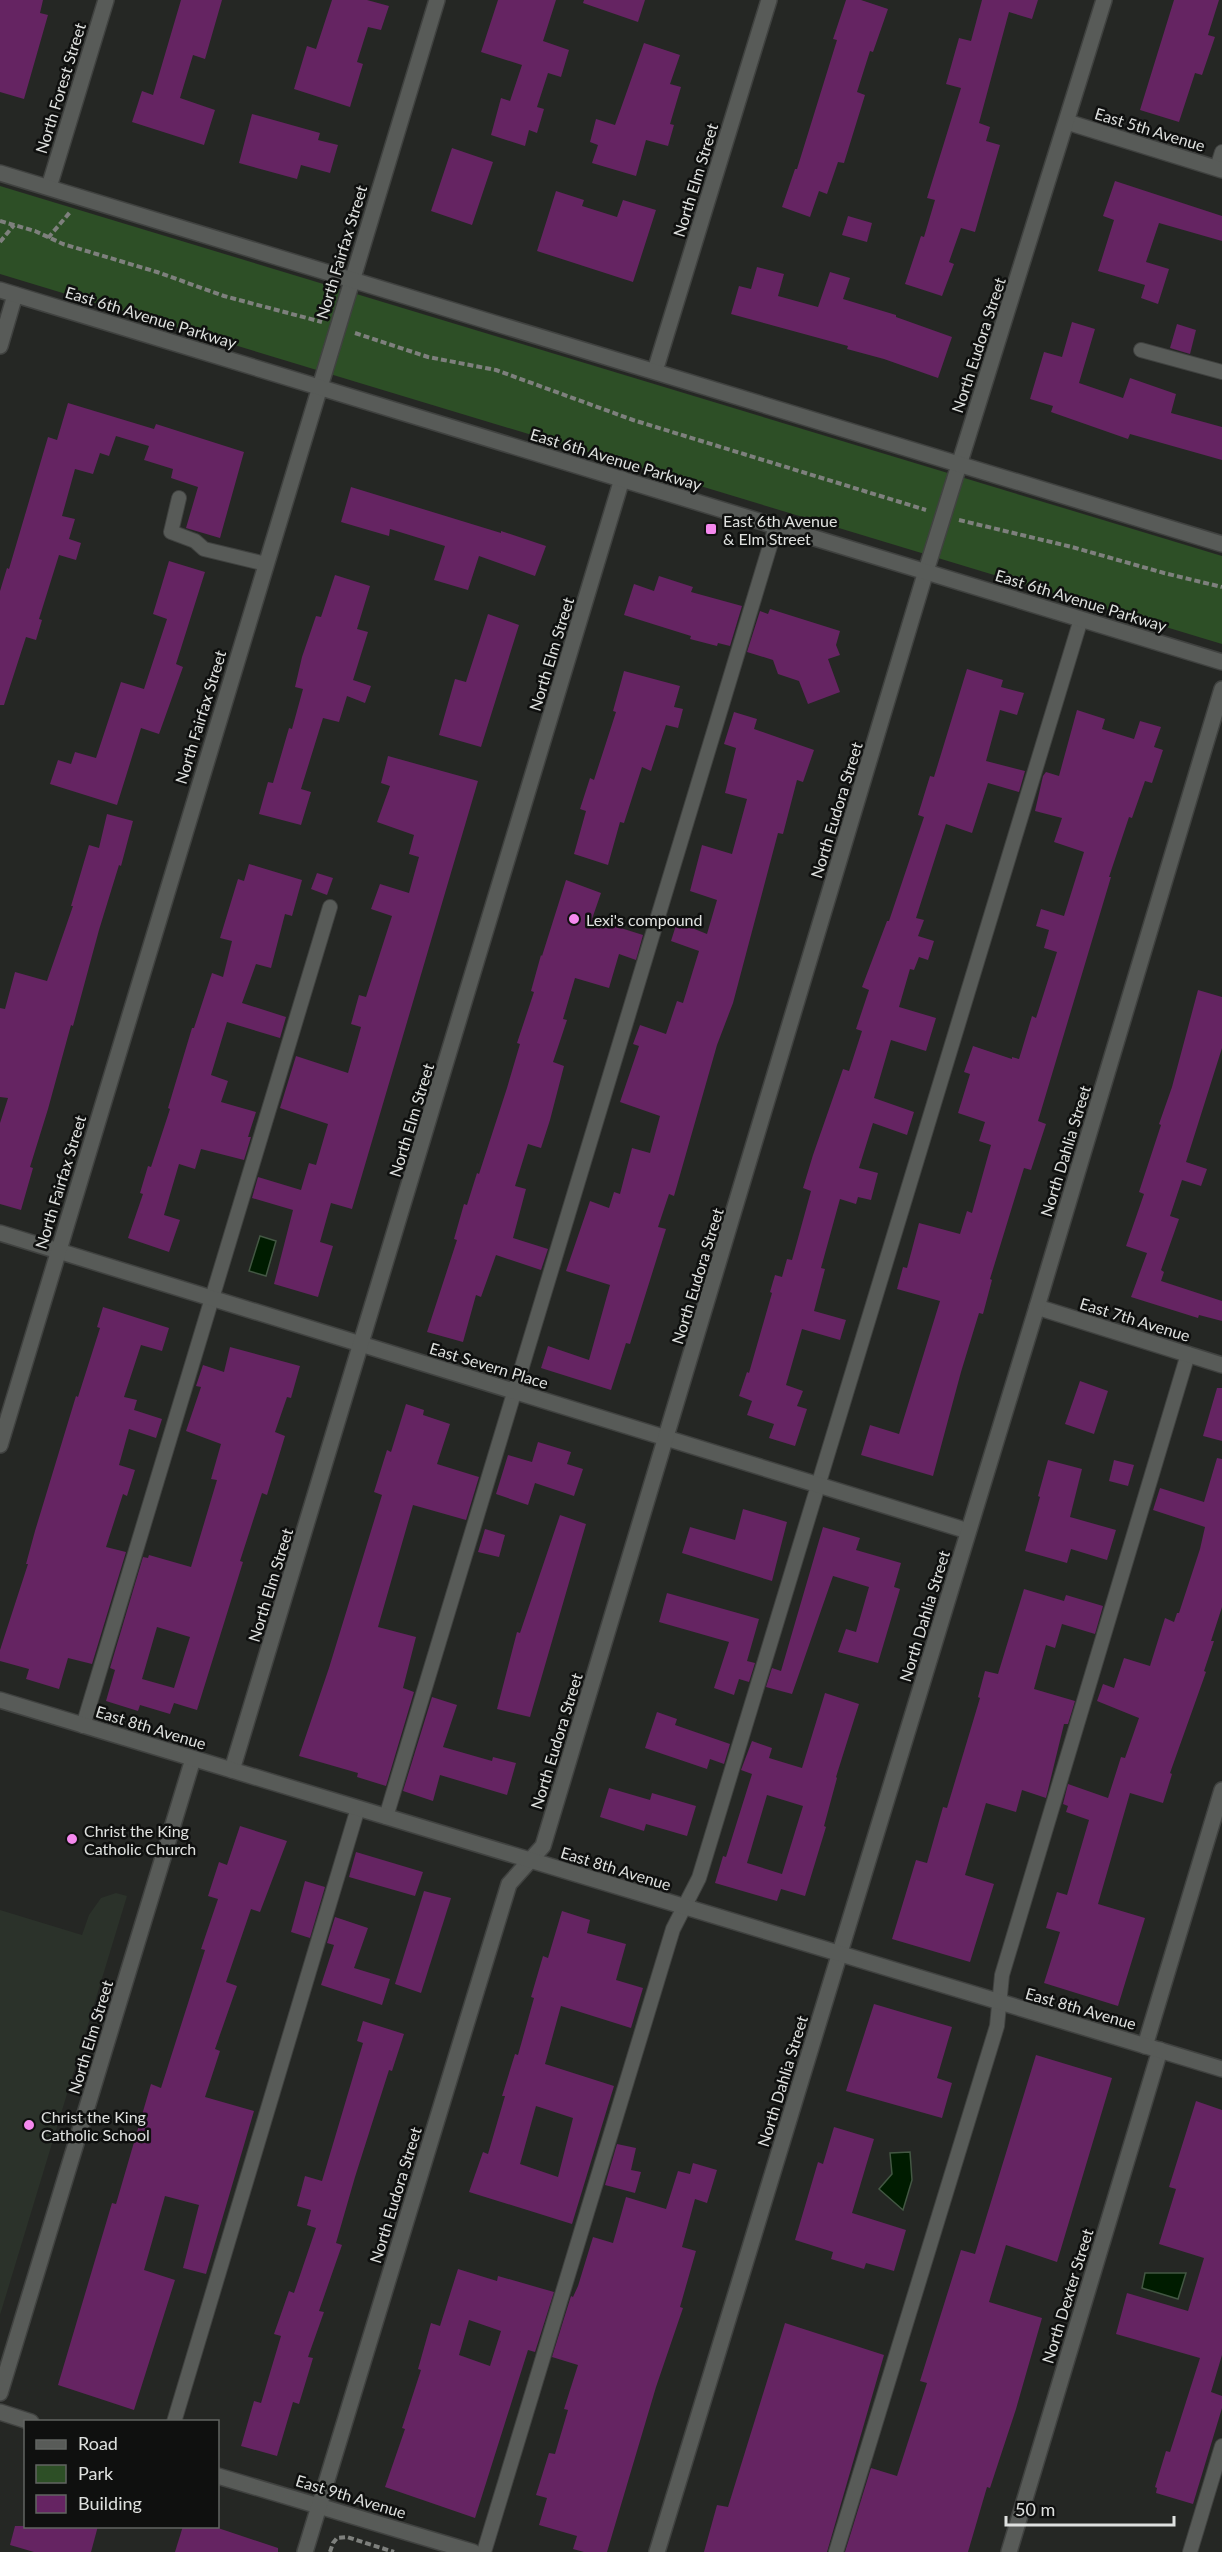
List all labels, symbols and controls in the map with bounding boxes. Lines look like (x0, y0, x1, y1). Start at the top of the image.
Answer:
street label: North Forest Street (31, 20, 89, 156)
street label: East 5th Avenue (1093, 103, 1207, 155)
street label: North Elm Street (669, 121, 721, 239)
street label: North Fairfax Street (312, 183, 370, 321)
street label: North Eudora Street (947, 275, 1009, 415)
street label: East 6th Avenue Parkway (63, 282, 240, 352)
street label: East 6th Avenue Parkway (528, 424, 705, 494)
place label: East 6th Avenue & Elm Street (723, 511, 837, 548)
marker: East 6th Avenue & Elm Street (704, 522, 718, 536)
street label: East 6th Avenue Parkway (993, 565, 1170, 635)
street label: North Elm Street (525, 595, 577, 713)
street label: North Fairfax Street (171, 648, 229, 786)
street label: North Eudora Street (806, 739, 866, 880)
place label: Lexi's compound (586, 910, 703, 929)
marker: Lexi's compound (567, 912, 581, 926)
street label: North Elm Street (385, 1061, 437, 1179)
street label: North Dahlia Street (1036, 1083, 1094, 1219)
street label: North Fairfax Street (31, 1113, 89, 1251)
street label: North Eudora Street (667, 1205, 727, 1346)
street label: East 7th Avenue (1078, 1293, 1192, 1345)
street label: East Severn Place (427, 1338, 551, 1392)
street label: North Elm Street (244, 1526, 296, 1644)
street label: North Dahlia Street (895, 1548, 953, 1684)
street label: North Eudora Street (526, 1670, 586, 1811)
street label: East 8th Avenue (94, 1701, 208, 1753)
place label: Christ the King Catholic Church (84, 1821, 196, 1858)
marker: Christ the King Catholic Church (65, 1832, 79, 1846)
street label: East 8th Avenue (559, 1842, 673, 1894)
street label: North Elm Street (64, 1978, 116, 2096)
street label: East 8th Avenue (1023, 1983, 1139, 2033)
street label: North Dahlia Street (753, 2013, 811, 2149)
place label: Christ the King Catholic School (41, 2107, 150, 2144)
marker: Christ the King Catholic School (22, 2118, 36, 2132)
street label: North Eudora Street (365, 2124, 425, 2265)
street label: North Dexter Street (1037, 2226, 1097, 2366)
legend (24, 2420, 219, 2528)
text: Road (78, 2432, 118, 2454)
text: Park (78, 2462, 114, 2484)
street label: East 9th Avenue (294, 2470, 408, 2522)
scale bar (1006, 2489, 1174, 2527)
text: Building (78, 2492, 142, 2514)
text: 50 m (1015, 2498, 1055, 2520)

